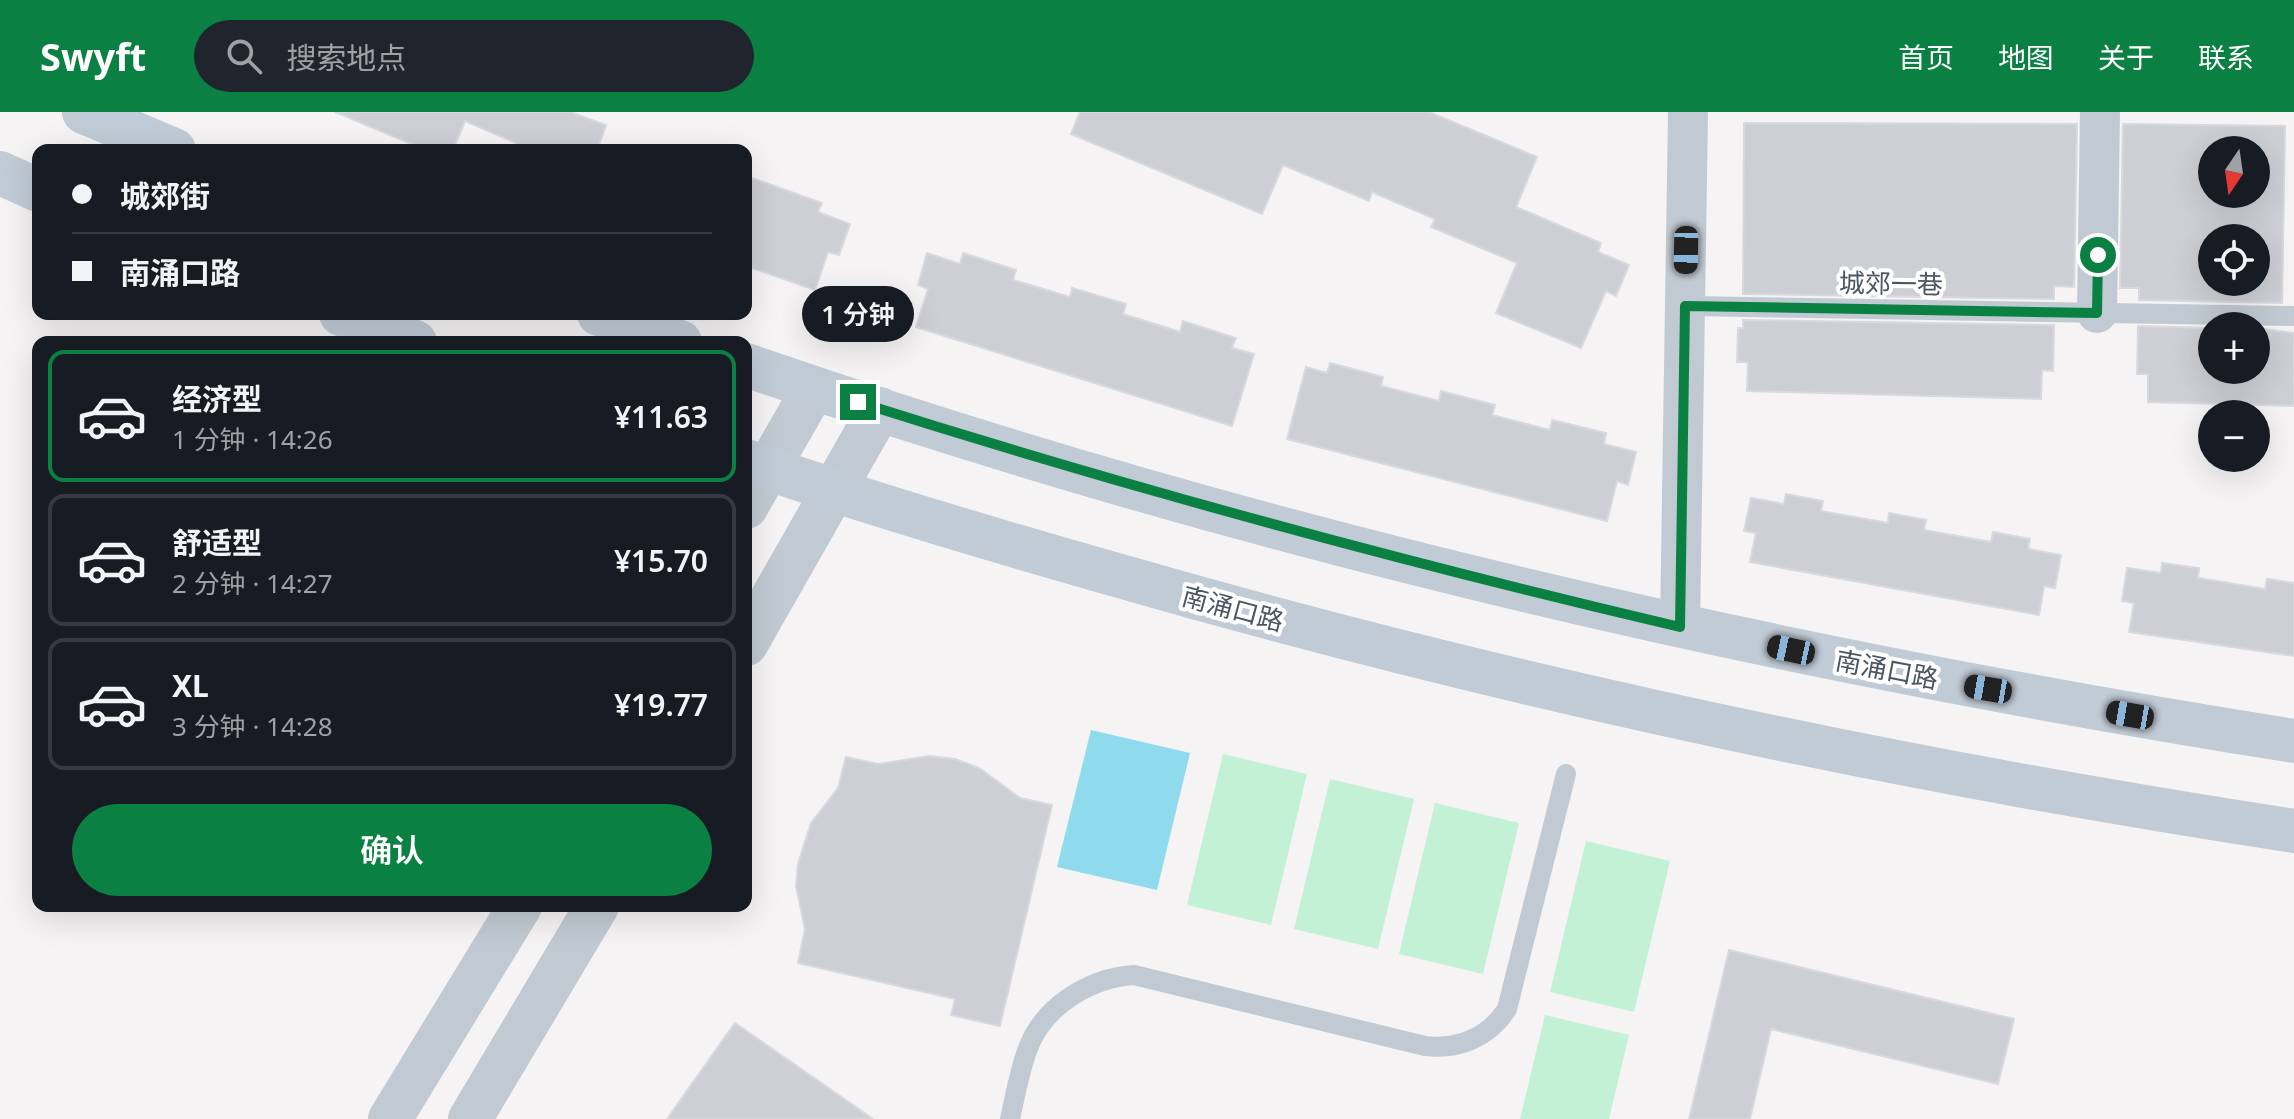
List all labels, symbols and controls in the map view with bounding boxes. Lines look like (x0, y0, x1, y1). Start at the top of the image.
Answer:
search box (194, 20, 754, 92)
text: Swyft (40, 30, 146, 82)
icon: search (222, 34, 266, 78)
text: 搜索地点 (286, 37, 406, 78)
text: 首页 (1898, 38, 1954, 76)
text: 地图 (1998, 38, 2054, 76)
text: 关于 (2098, 38, 2154, 76)
text: 联系 (2198, 38, 2254, 76)
north arrow (2198, 136, 2270, 208)
map controls (2198, 136, 2270, 472)
text: 城郊街 (120, 175, 210, 216)
button: locate (2198, 224, 2270, 296)
car (1674, 226, 1698, 274)
route start (2080, 237, 2116, 273)
text: 南涌口路 (120, 252, 240, 293)
street label: 城郊一巷 (1839, 264, 1943, 302)
callout: 1 分钟 (802, 286, 914, 342)
text: 1 分钟 (821, 296, 895, 332)
button: + (2198, 312, 2270, 384)
text: 经济型 (172, 378, 262, 419)
icon: car (76, 380, 148, 452)
route end (840, 384, 876, 420)
text: ¥11.63 (614, 396, 708, 437)
button: − (2198, 400, 2270, 472)
text: 1 分钟 · 14:26 (172, 421, 333, 457)
text: 舒适型 (172, 522, 262, 563)
icon: car (76, 524, 148, 596)
text: ¥15.70 (614, 540, 708, 581)
text: 2 分钟 · 14:27 (172, 565, 333, 601)
street label: 南涌口路 (1178, 577, 1288, 639)
car (1765, 633, 1817, 667)
street label: 南涌口路 (1833, 641, 1941, 697)
text: XL (172, 665, 209, 706)
icon: car (76, 668, 148, 740)
car (1962, 673, 2014, 705)
text: ¥19.77 (614, 684, 708, 725)
car (2104, 699, 2156, 731)
text: 3 分钟 · 14:28 (172, 708, 333, 744)
button: 确认 (72, 804, 712, 896)

